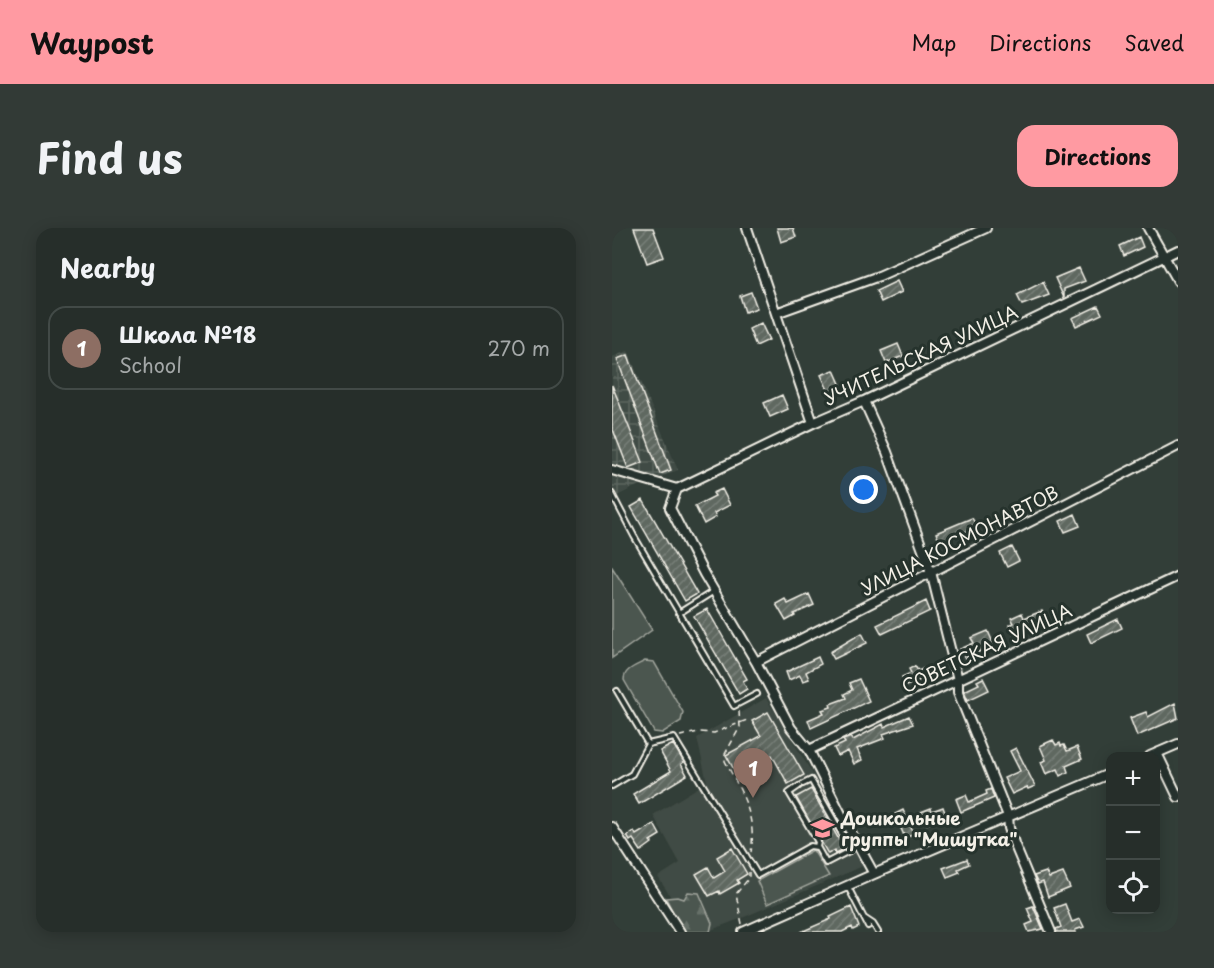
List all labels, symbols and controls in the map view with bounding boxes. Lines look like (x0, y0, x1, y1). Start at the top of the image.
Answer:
text: Waypost (30, 21, 154, 64)
text: Map (911, 26, 956, 58)
text: Directions (989, 26, 1091, 58)
text: Saved (1124, 26, 1184, 58)
text: Find us (36, 125, 183, 188)
button: Directions (1017, 125, 1178, 187)
text: Nearby (60, 248, 155, 287)
street label: УЧИТЕЛЬСКАЯ УЛИЦА (819, 298, 1022, 412)
text: Школа №18 (119, 317, 257, 350)
text: 1 (77, 333, 86, 363)
text: 270 m (487, 333, 550, 363)
text: School (119, 350, 182, 380)
your location (849, 475, 878, 504)
street label: УЛИЦА КОСМОНАВТОВ (856, 478, 1063, 601)
street label: СОВЕТСКАЯ УЛИЦА (897, 596, 1076, 699)
pin: 1 (734, 748, 772, 798)
map controls (1106, 752, 1160, 914)
button: + (1106, 752, 1160, 806)
place label: Дошкольные группы "Мишутка" (840, 804, 1018, 852)
button: − (1106, 806, 1160, 860)
school or university icon: Дошкольные группы "Мишутка" (810, 816, 836, 842)
button: locate (1106, 860, 1160, 914)

